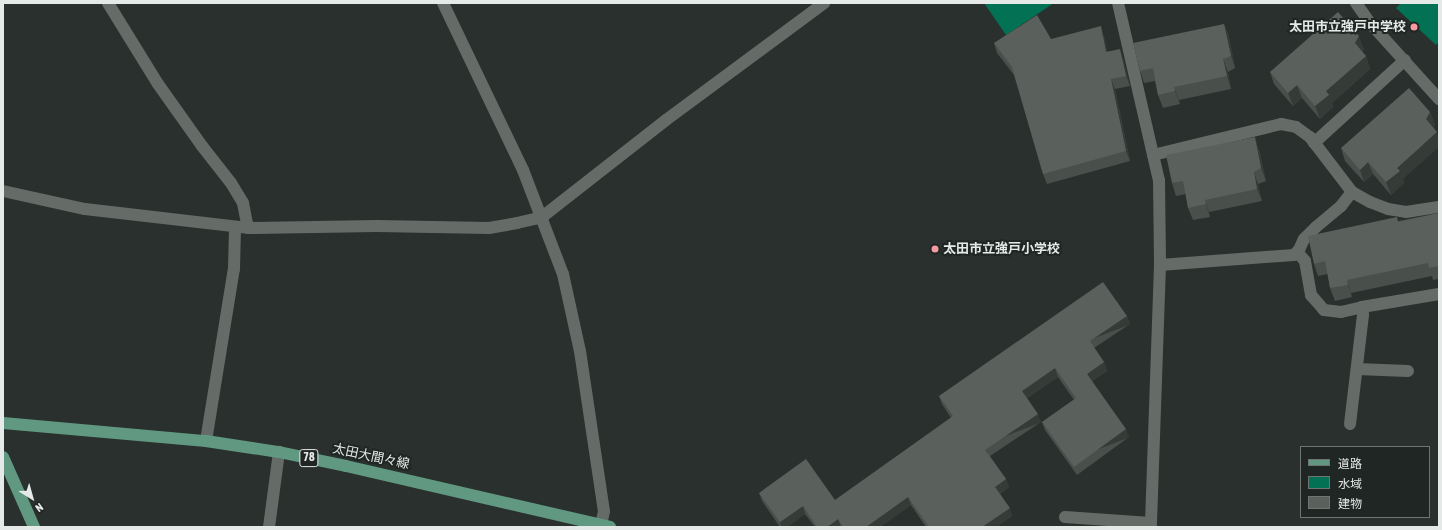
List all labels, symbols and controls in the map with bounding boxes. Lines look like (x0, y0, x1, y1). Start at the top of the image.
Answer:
place label: 太田市立強戸中学校 (1289, 19, 1406, 35)
marker: 太田市立強戸中学校 (1409, 22, 1419, 32)
place label: 太田市立強戸小学校 (943, 241, 1060, 257)
marker: 太田市立強戸小学校 (930, 244, 940, 254)
street label: 太田大間々線 (331, 441, 411, 473)
legend (1300, 446, 1430, 518)
road number: 78 (299, 448, 319, 468)
text: 道路 (1338, 457, 1362, 471)
text: 水域 (1338, 477, 1362, 491)
north arrow (12, 478, 52, 518)
text: 建物 (1338, 497, 1362, 511)
text: N (33, 501, 45, 514)

